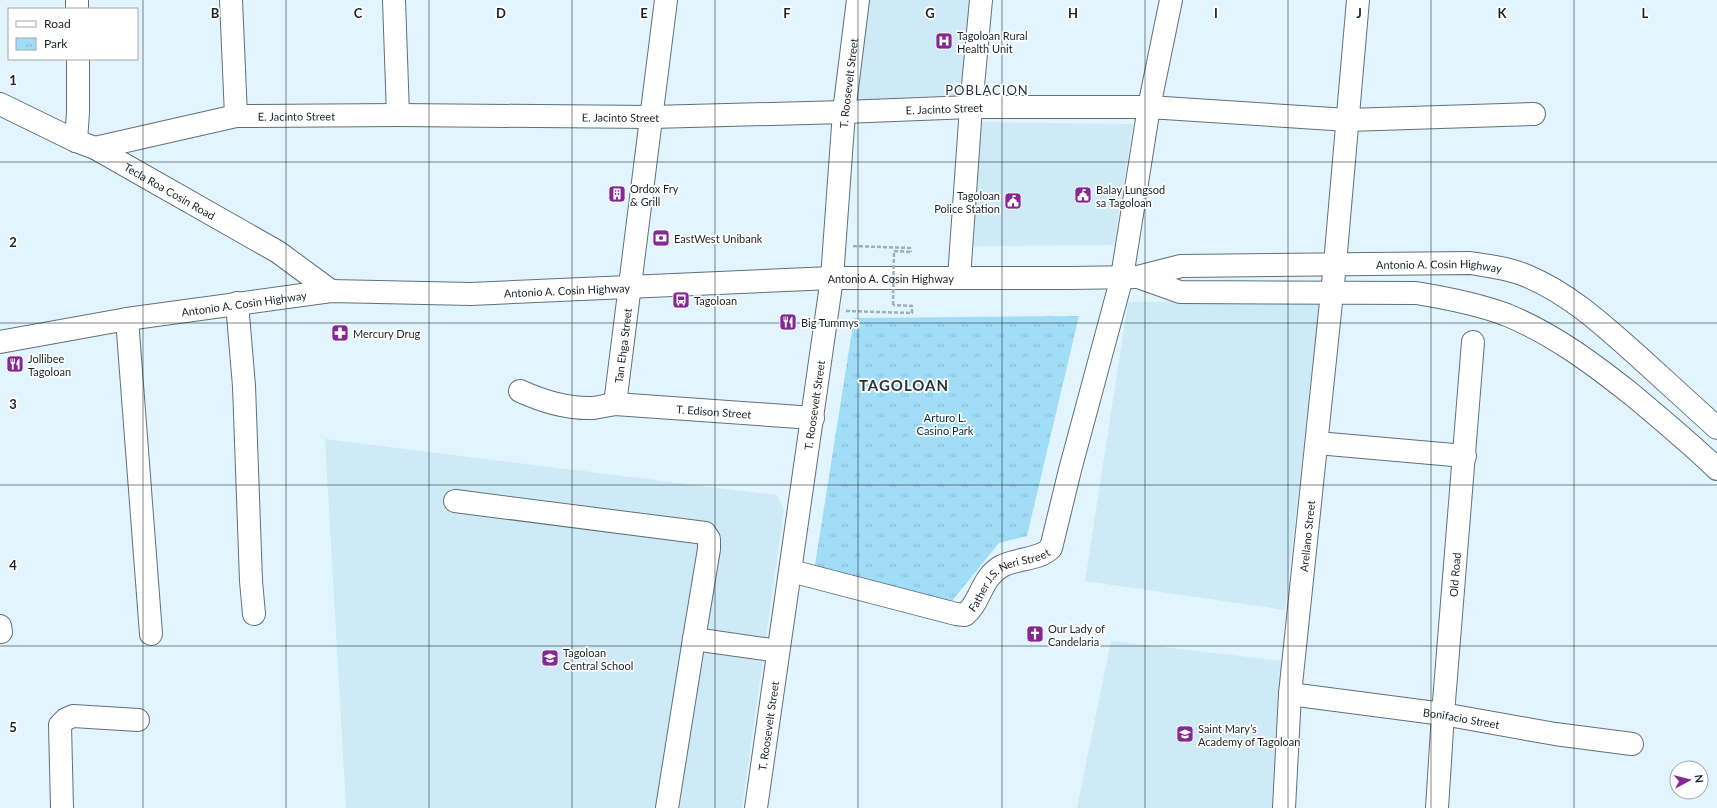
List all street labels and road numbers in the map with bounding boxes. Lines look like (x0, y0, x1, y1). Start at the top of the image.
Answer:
street label: T. Roosevelt Street (836, 37, 860, 128)
street label: E. Jacinto Street (905, 100, 983, 116)
street label: E. Jacinto Street (258, 109, 335, 122)
street label: E. Jacinto Street (582, 110, 659, 124)
street label: Tecla Roa Cosin Road (122, 160, 218, 222)
street label: Antonio A. Cosin Highway (1376, 256, 1504, 275)
street label: Antonio A. Cosin Highway (827, 271, 954, 285)
street label: Antonio A. Cosin Highway (503, 280, 631, 299)
street label: Antonio A. Cosin Highway (180, 288, 308, 318)
street label: Tan Ehga Street (611, 307, 634, 384)
street label: T. Roosevelt Street (801, 359, 827, 451)
street label: T. Edison Street (676, 402, 752, 420)
street label: Arellano Street (1296, 500, 1317, 572)
street label: Father J.S. Neri Street (965, 545, 1052, 614)
street label: Old Road (1446, 552, 1463, 597)
street label: T. Roosevelt Street (755, 680, 781, 772)
street label: Bonifacio Street (1422, 705, 1501, 730)

